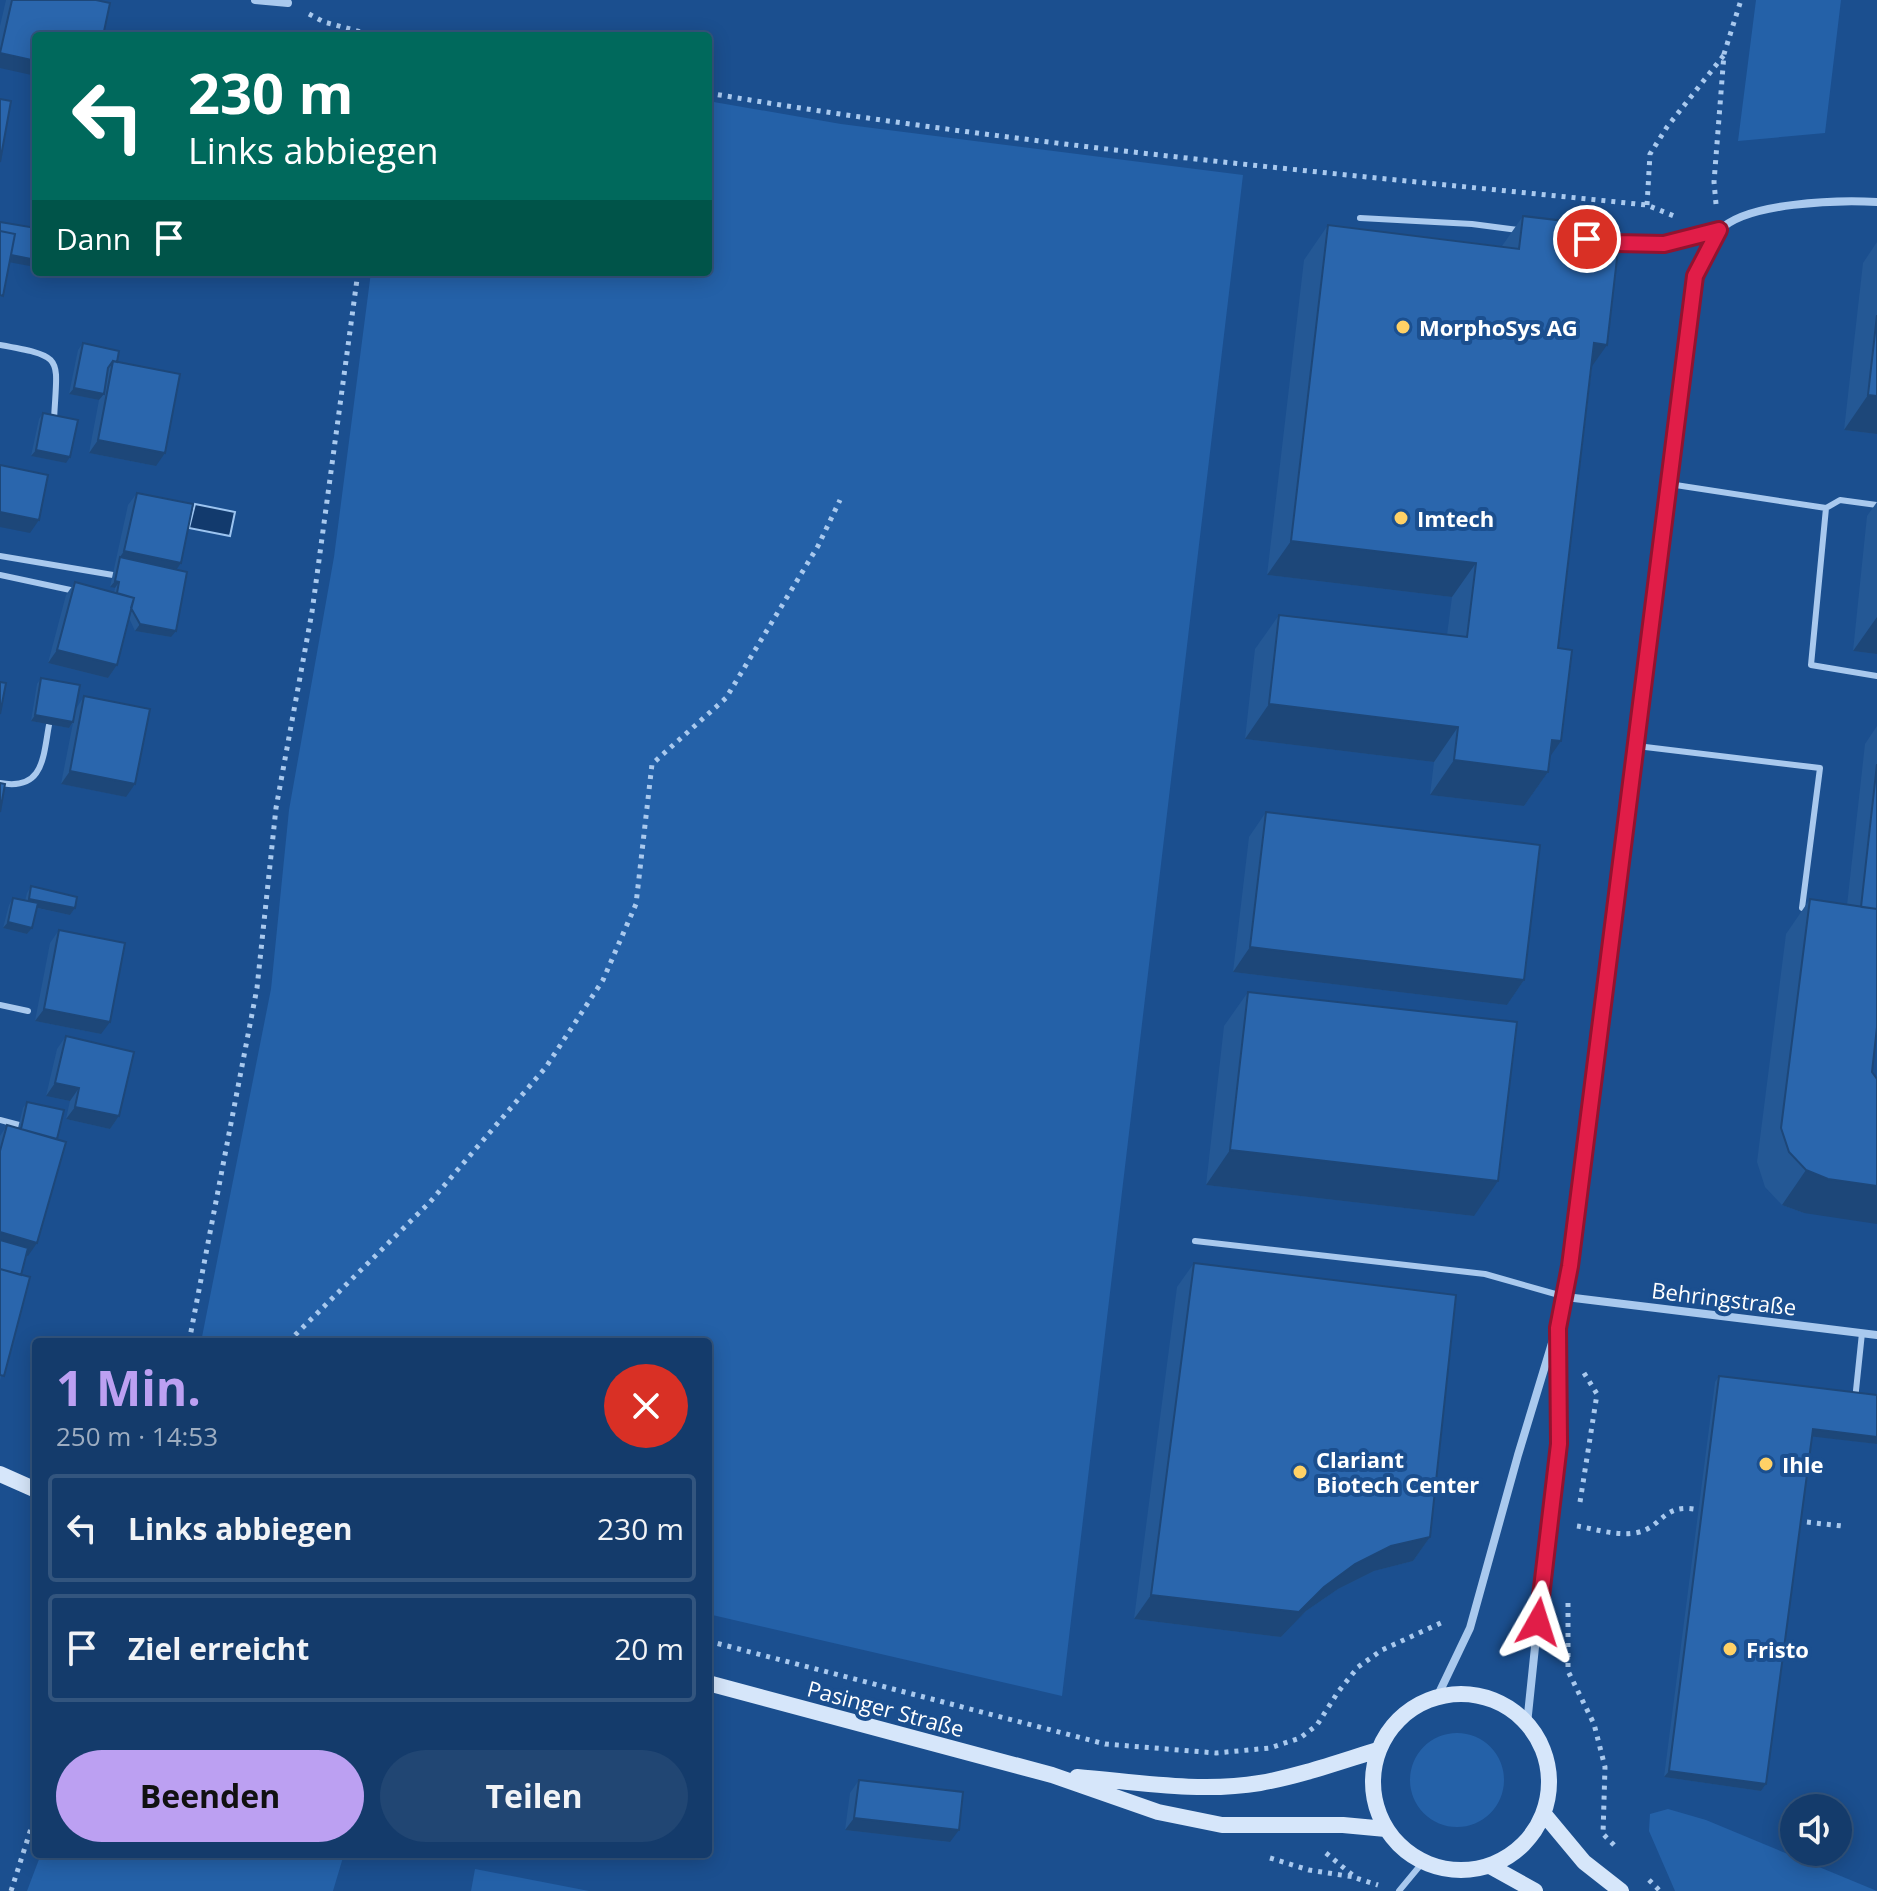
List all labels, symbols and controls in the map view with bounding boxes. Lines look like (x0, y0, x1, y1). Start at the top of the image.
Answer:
text: 230 m (188, 54, 354, 130)
icon: left (56, 64, 160, 168)
text: Links abbiegen (188, 126, 439, 175)
pin (1553, 205, 1621, 273)
icon: arrive (147, 216, 191, 260)
icon: arrive (1565, 217, 1609, 261)
text: Dann (56, 218, 131, 259)
place label: MorphoSys AG (1419, 312, 1578, 342)
marker: MorphoSys AG (1394, 318, 1412, 336)
place label: Imtech (1417, 503, 1494, 533)
marker: Imtech (1392, 509, 1410, 527)
street label: Behringstraße (1650, 1274, 1798, 1322)
text: 1 Min. (56, 1355, 201, 1420)
button: close (604, 1364, 688, 1448)
text: 250 m · 14:53 (56, 1418, 218, 1454)
place label: Clariant Biotech Center (1316, 1444, 1479, 1499)
place label: Ihle (1782, 1449, 1823, 1479)
marker: Ihle (1757, 1455, 1775, 1473)
marker: Clariant Biotech Center (1291, 1463, 1309, 1481)
icon: left (60, 1506, 104, 1550)
text: Links abbiegen (128, 1508, 353, 1549)
text: 230 m (597, 1508, 684, 1549)
position arrow (1496, 1580, 1580, 1664)
icon: arrive (60, 1626, 104, 1670)
text: Ziel erreicht (128, 1628, 309, 1669)
text: 20 m (614, 1628, 684, 1669)
place label: Fristo (1746, 1634, 1809, 1664)
marker: Fristo (1721, 1640, 1739, 1658)
street label: Pasinger Straße (804, 1673, 968, 1743)
button: Beenden (56, 1750, 364, 1842)
button: Teilen (380, 1750, 688, 1842)
map controls (1780, 1794, 1852, 1866)
button: sound (1780, 1794, 1852, 1866)

